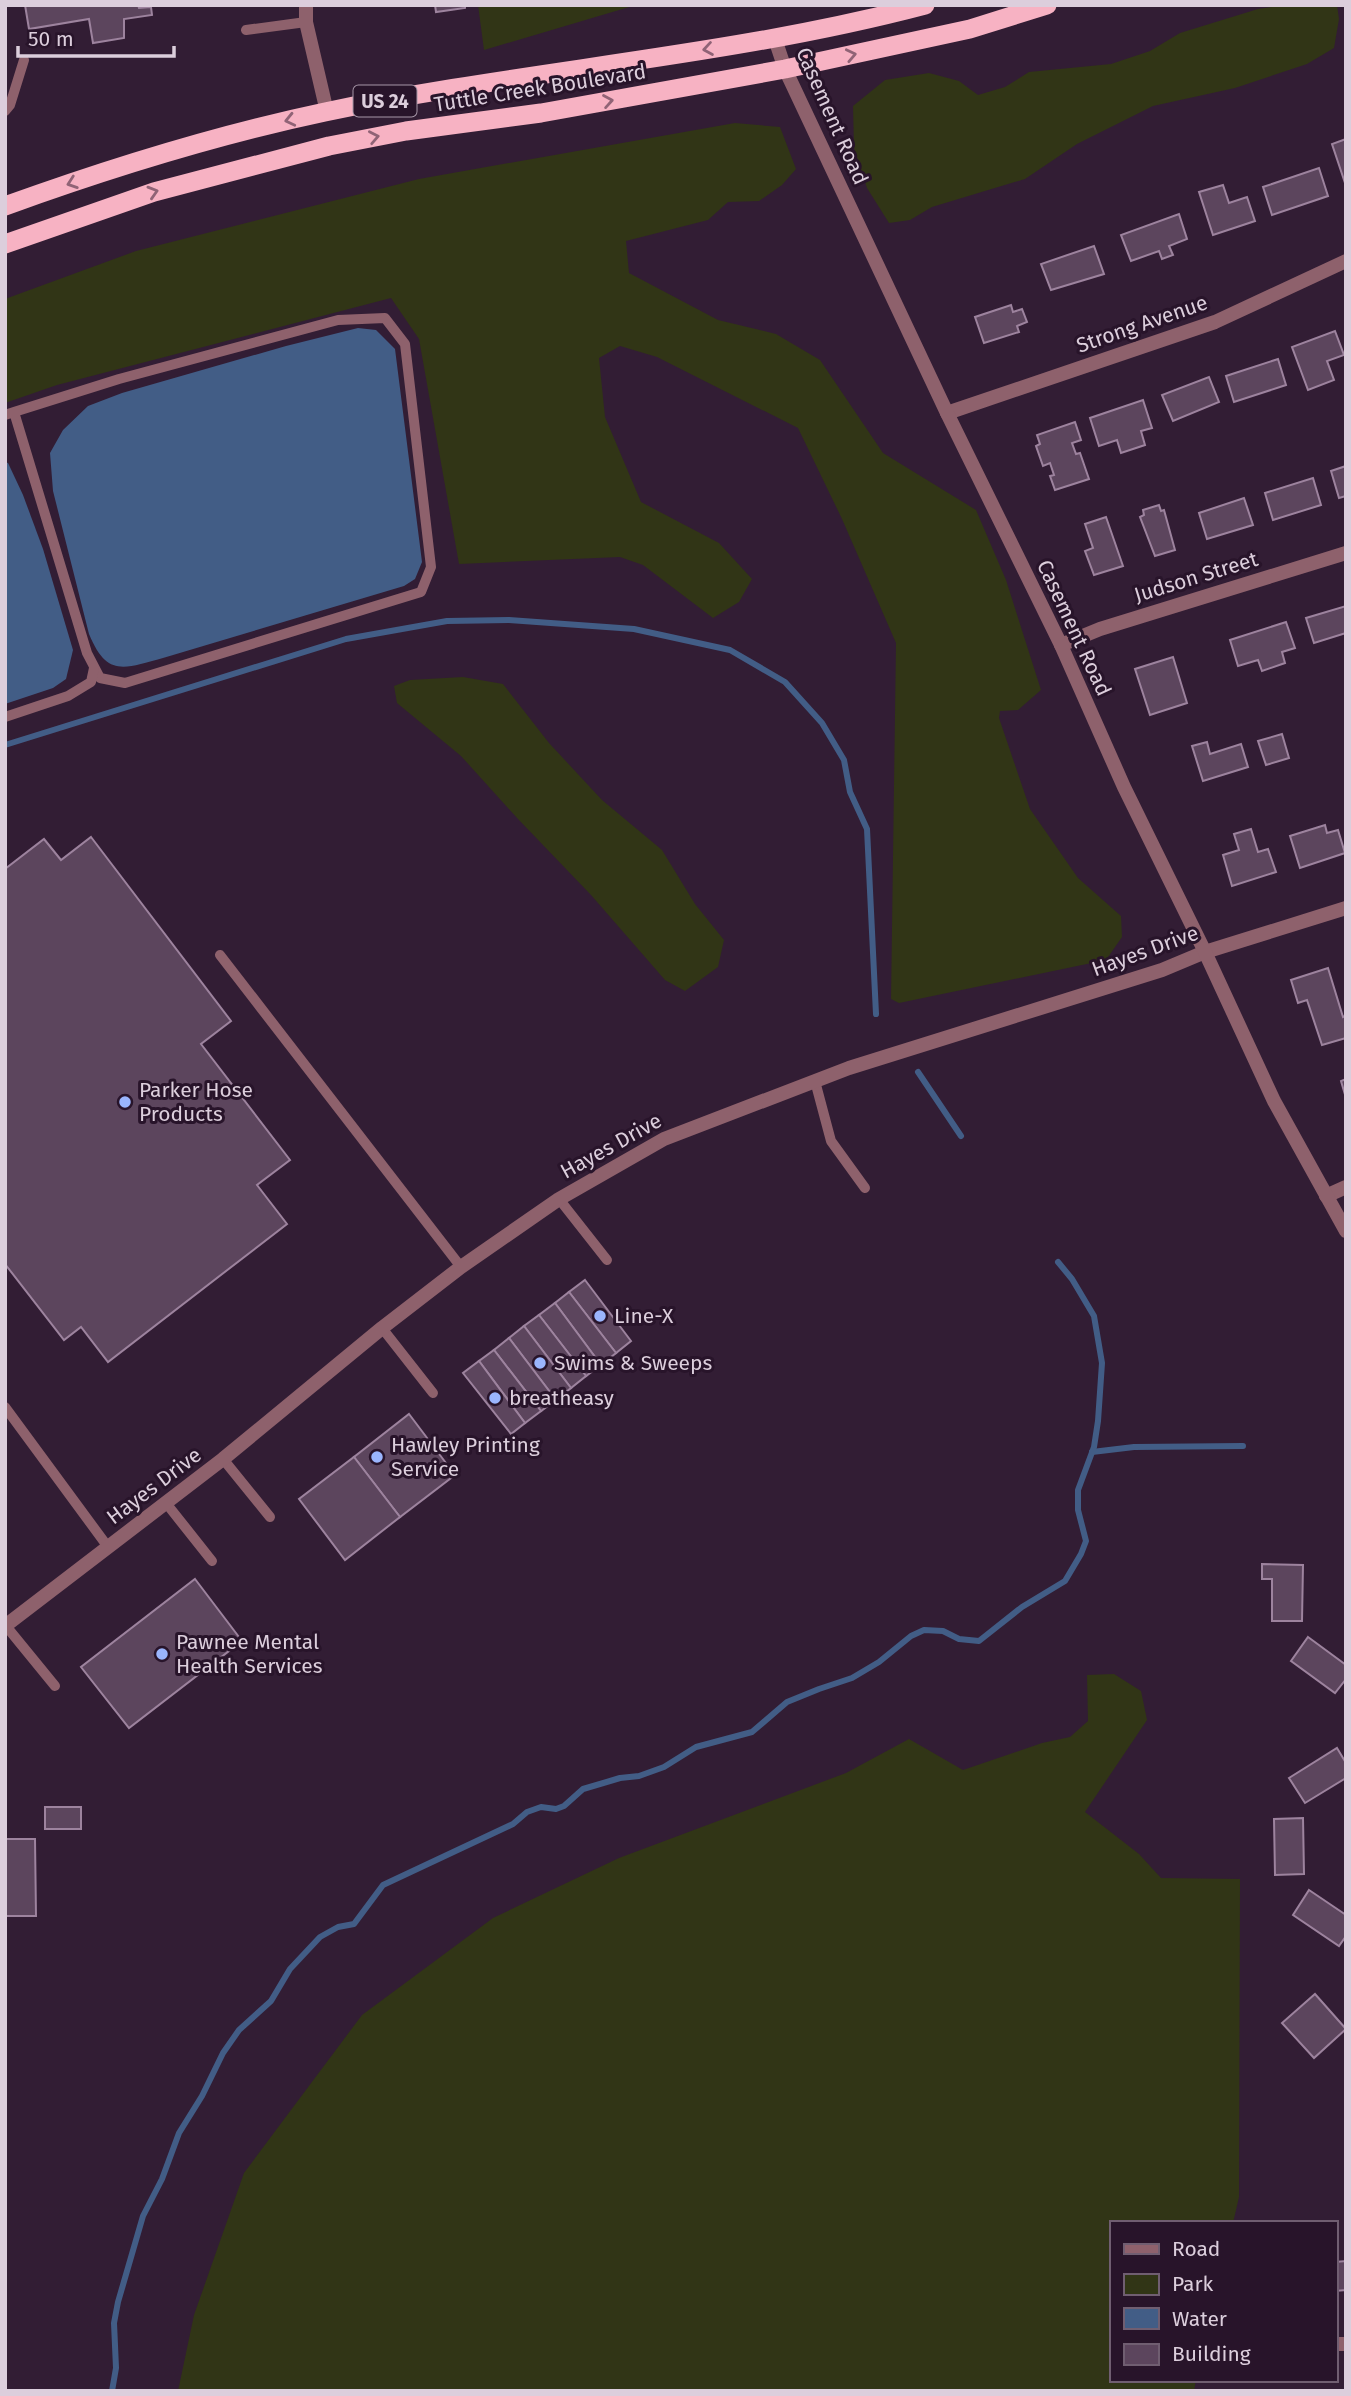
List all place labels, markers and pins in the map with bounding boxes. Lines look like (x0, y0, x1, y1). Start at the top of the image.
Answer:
place label: Parker Hose Products (139, 1077, 253, 1127)
marker: Parker Hose Products (117, 1094, 133, 1110)
place label: Line-X (614, 1303, 674, 1329)
marker: Line-X (592, 1308, 608, 1324)
place label: Swims & Sweeps (554, 1350, 713, 1376)
marker: Swims & Sweeps (532, 1355, 548, 1371)
place label: breatheasy (509, 1385, 614, 1411)
marker: breatheasy (487, 1390, 503, 1406)
place label: Hawley Printing Service (391, 1432, 540, 1482)
marker: Hawley Printing Service (369, 1449, 385, 1465)
place label: Pawnee Mental Health Services (176, 1629, 323, 1679)
marker: Pawnee Mental Health Services (154, 1646, 170, 1662)

